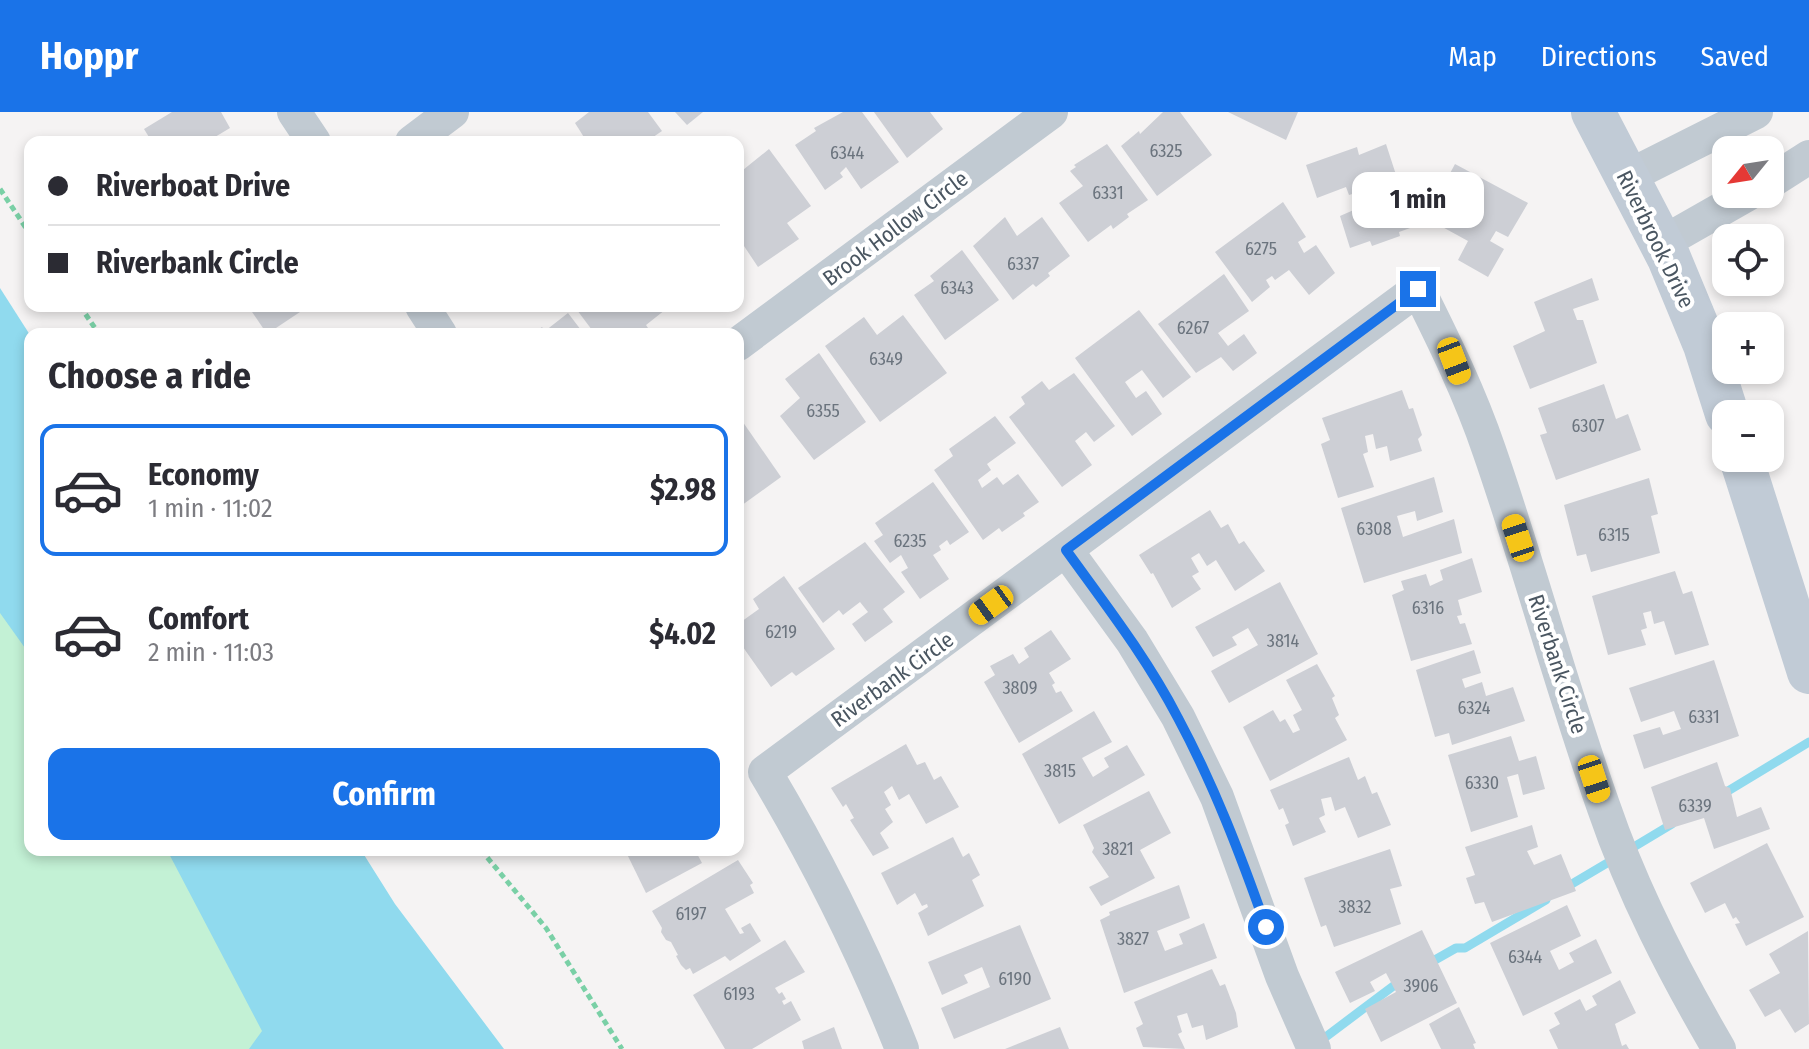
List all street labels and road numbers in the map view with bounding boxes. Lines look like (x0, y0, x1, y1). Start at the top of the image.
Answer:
street label: Brook Hollow Circle (817, 165, 973, 292)
street label: Riverbrook Drive (1611, 166, 1700, 312)
street label: Riverbank Circle (1522, 591, 1593, 737)
street label: Riverbank Circle (826, 626, 959, 733)

